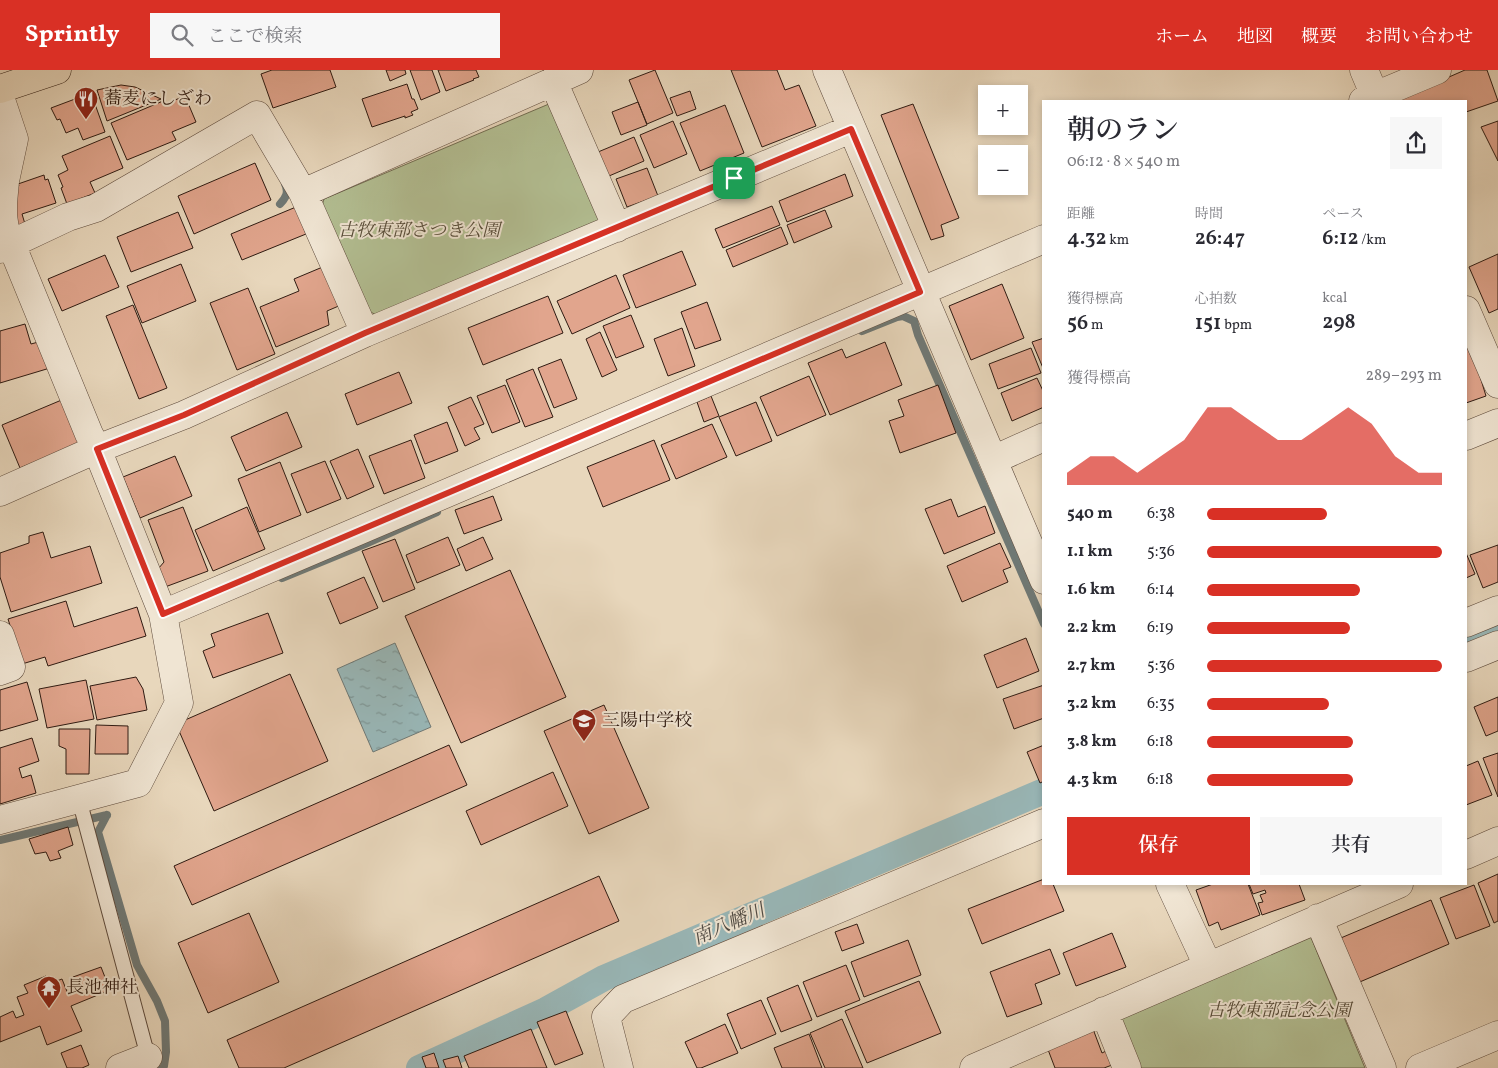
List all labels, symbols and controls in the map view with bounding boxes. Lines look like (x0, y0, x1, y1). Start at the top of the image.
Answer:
search box (150, 13, 500, 58)
text: Sprintly (25, 18, 120, 52)
icon: search (168, 21, 196, 49)
text: ここで検索 (208, 24, 303, 50)
text: ホーム (1155, 25, 1209, 50)
text: 地図 (1237, 25, 1273, 50)
text: 概要 (1301, 25, 1337, 50)
text: お問い合わせ (1365, 25, 1473, 50)
map controls (978, 85, 1028, 195)
button: + (978, 85, 1028, 135)
restaurant icon: 蕎麦にしざわ (73, 86, 99, 120)
place label: 蕎麦にしざわ (104, 87, 212, 112)
text: 朝のラン (1067, 112, 1179, 151)
button: share (1390, 117, 1442, 169)
button: − (978, 145, 1028, 195)
text: 06:12 · 8 × 540 m (1067, 151, 1180, 173)
pin (713, 157, 755, 199)
icon: arrive (720, 164, 748, 192)
text: 距離 (1067, 205, 1095, 224)
text: 時間 (1195, 205, 1223, 224)
text: ペース (1322, 205, 1364, 224)
park label: 古牧東部さつき公園 (338, 219, 503, 244)
text: 4.32 (1067, 224, 1106, 253)
text: 26:47 (1195, 224, 1245, 253)
text: 6:12 (1322, 224, 1358, 253)
text: km (1106, 231, 1129, 250)
text: /km (1358, 231, 1386, 250)
text: kcal (1322, 289, 1347, 308)
text: 獲得標高 (1067, 290, 1123, 309)
text: 心拍数 (1195, 290, 1237, 309)
text: 298 (1322, 308, 1356, 337)
text: 56 (1067, 309, 1088, 338)
text: 151 (1195, 309, 1221, 338)
text: m (1088, 316, 1103, 335)
text: bpm (1221, 316, 1252, 335)
text: 289–293 m (1365, 365, 1442, 387)
text: 獲得標高 (1067, 368, 1131, 390)
text: 540 m (1067, 503, 1113, 525)
text: 6:38 (1147, 503, 1175, 525)
text: 1.1 km (1067, 541, 1113, 563)
text: 5:36 (1147, 541, 1175, 563)
text: 1.6 km (1067, 579, 1115, 601)
text: 6:14 (1147, 579, 1175, 601)
text: 2.2 km (1067, 617, 1117, 639)
text: 6:19 (1147, 617, 1173, 639)
text: 2.7 km (1067, 655, 1115, 677)
text: 5:36 (1147, 655, 1175, 677)
text: 3.2 km (1067, 693, 1116, 715)
text: 6:35 (1147, 693, 1175, 715)
school or university icon: 三陽中学校 (571, 708, 597, 742)
place label: 三陽中学校 (602, 709, 692, 734)
text: 3.8 km (1067, 731, 1117, 753)
text: 6:18 (1147, 731, 1173, 753)
text: 4.3 km (1067, 769, 1117, 791)
text: 6:18 (1147, 769, 1173, 791)
button: 保存 (1067, 817, 1250, 875)
button: 共有 (1260, 817, 1442, 875)
water label: 南八幡川 (689, 897, 771, 952)
temple icon: 長池神社 (36, 975, 62, 1009)
place label: 長池神社 (66, 976, 138, 1001)
park label: 古牧東部記念公園 (1207, 999, 1354, 1024)

